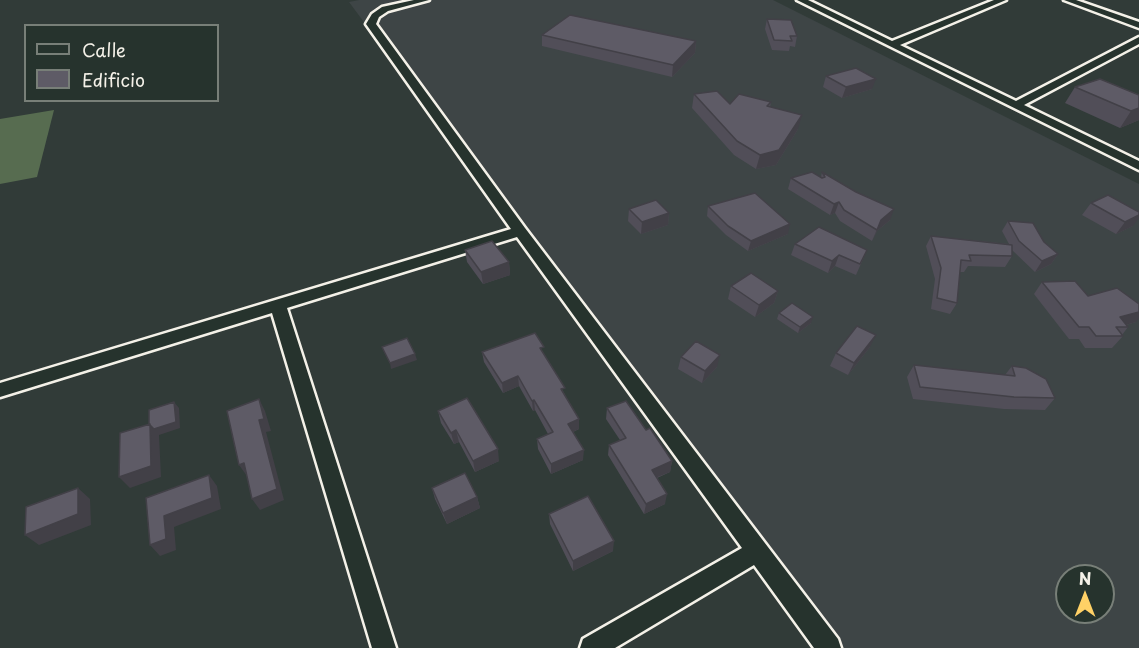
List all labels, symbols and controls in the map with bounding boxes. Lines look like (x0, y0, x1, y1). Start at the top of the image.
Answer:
legend (24, 24, 219, 102)
text: Calle (82, 36, 126, 63)
text: Edificio (82, 66, 145, 93)
north arrow (1055, 564, 1115, 624)
text: N (1079, 566, 1091, 590)

